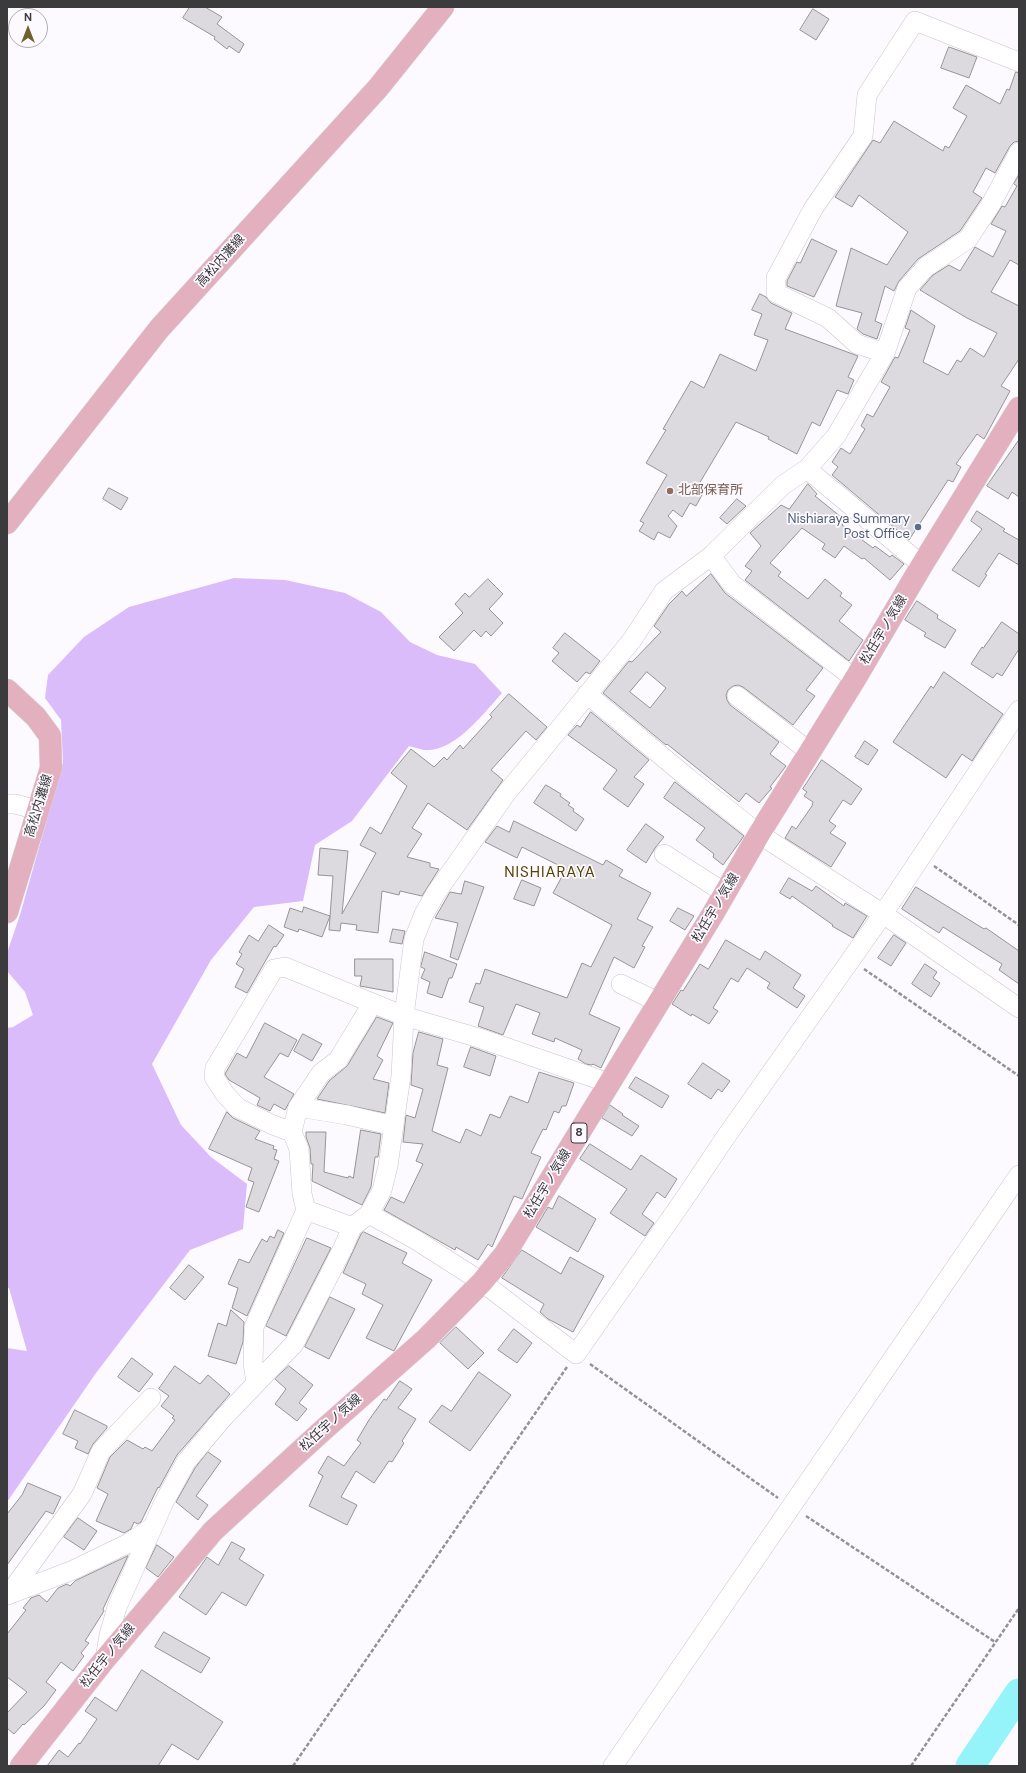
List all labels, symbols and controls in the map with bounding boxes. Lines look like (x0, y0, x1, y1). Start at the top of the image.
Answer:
north arrow (8, 8, 48, 48)
text: N (24, 10, 32, 24)
street label: 高松内灘線 (193, 232, 249, 290)
place label: 北部保育所 (678, 483, 743, 499)
marker: 北部保育所 (665, 486, 675, 496)
place label: Nishiaraya Summary Post Office (787, 512, 910, 543)
marker: Nishiaraya Summary Post Office (913, 522, 923, 532)
street label: 松任宇ノ気線 (857, 593, 911, 667)
street label: 高松内灘線 (22, 773, 56, 839)
district label: NISHIARAYA (504, 864, 596, 882)
street label: 松任宇ノ気線 (689, 871, 743, 945)
road number: 8 (571, 1123, 587, 1143)
street label: 松任宇ノ気線 (521, 1147, 575, 1221)
street label: 松任宇ノ気線 (297, 1391, 365, 1455)
street label: 松任宇ノ気線 (77, 1621, 139, 1691)

